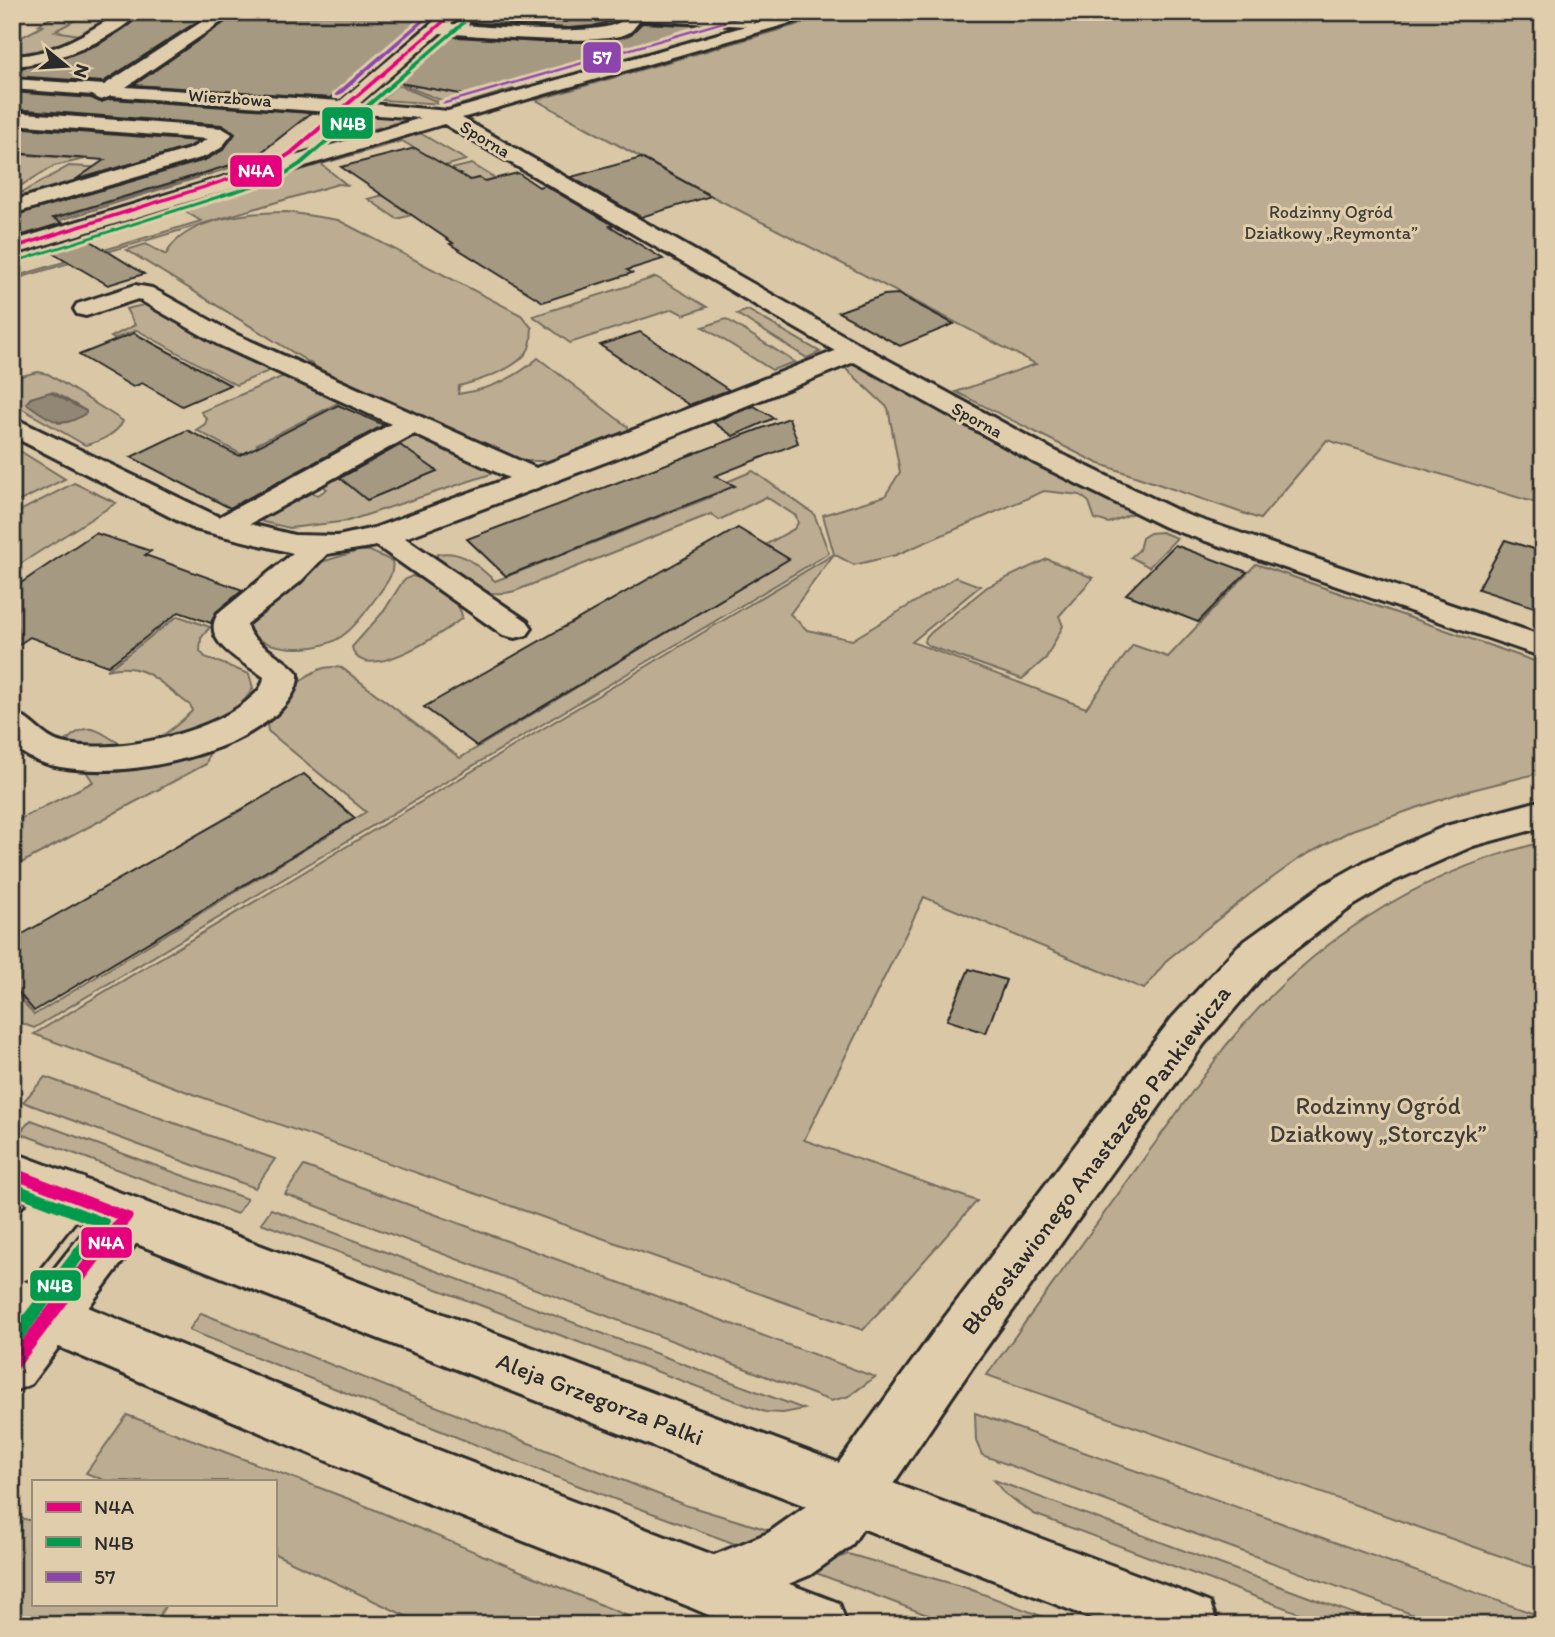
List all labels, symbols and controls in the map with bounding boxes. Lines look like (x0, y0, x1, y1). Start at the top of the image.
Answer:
north arrow (32, 32, 102, 102)
line badge: 57 (582, 41, 622, 74)
text: 57 (592, 46, 612, 69)
text: N (69, 61, 95, 81)
street label: Wierzbowa (187, 84, 273, 112)
line badge: N4B (321, 106, 374, 140)
text: N4B (330, 112, 366, 135)
street label: Sporna (456, 115, 514, 163)
line badge: N4A (229, 154, 283, 188)
text: N4A (238, 159, 275, 182)
park label: Rodzinny Ogród Działkowy „Reymonta” (1244, 201, 1418, 244)
street label: Sporna (948, 397, 1006, 443)
street label: Błogosławionego Anastazego Pankiewicza (955, 979, 1237, 1340)
park label: Rodzinny Ogród Działkowy „Storczyk” (1269, 1091, 1487, 1148)
line badge: N4A (80, 1226, 133, 1259)
text: N4A (88, 1231, 125, 1254)
line badge: N4B (29, 1269, 82, 1302)
text: N4B (37, 1274, 73, 1297)
street label: Aleja Grzegorza Palki (493, 1346, 708, 1451)
legend (32, 1480, 276, 1606)
text: N4A (94, 1494, 135, 1519)
text: N4B (94, 1530, 134, 1555)
text: 57 (94, 1564, 115, 1589)

